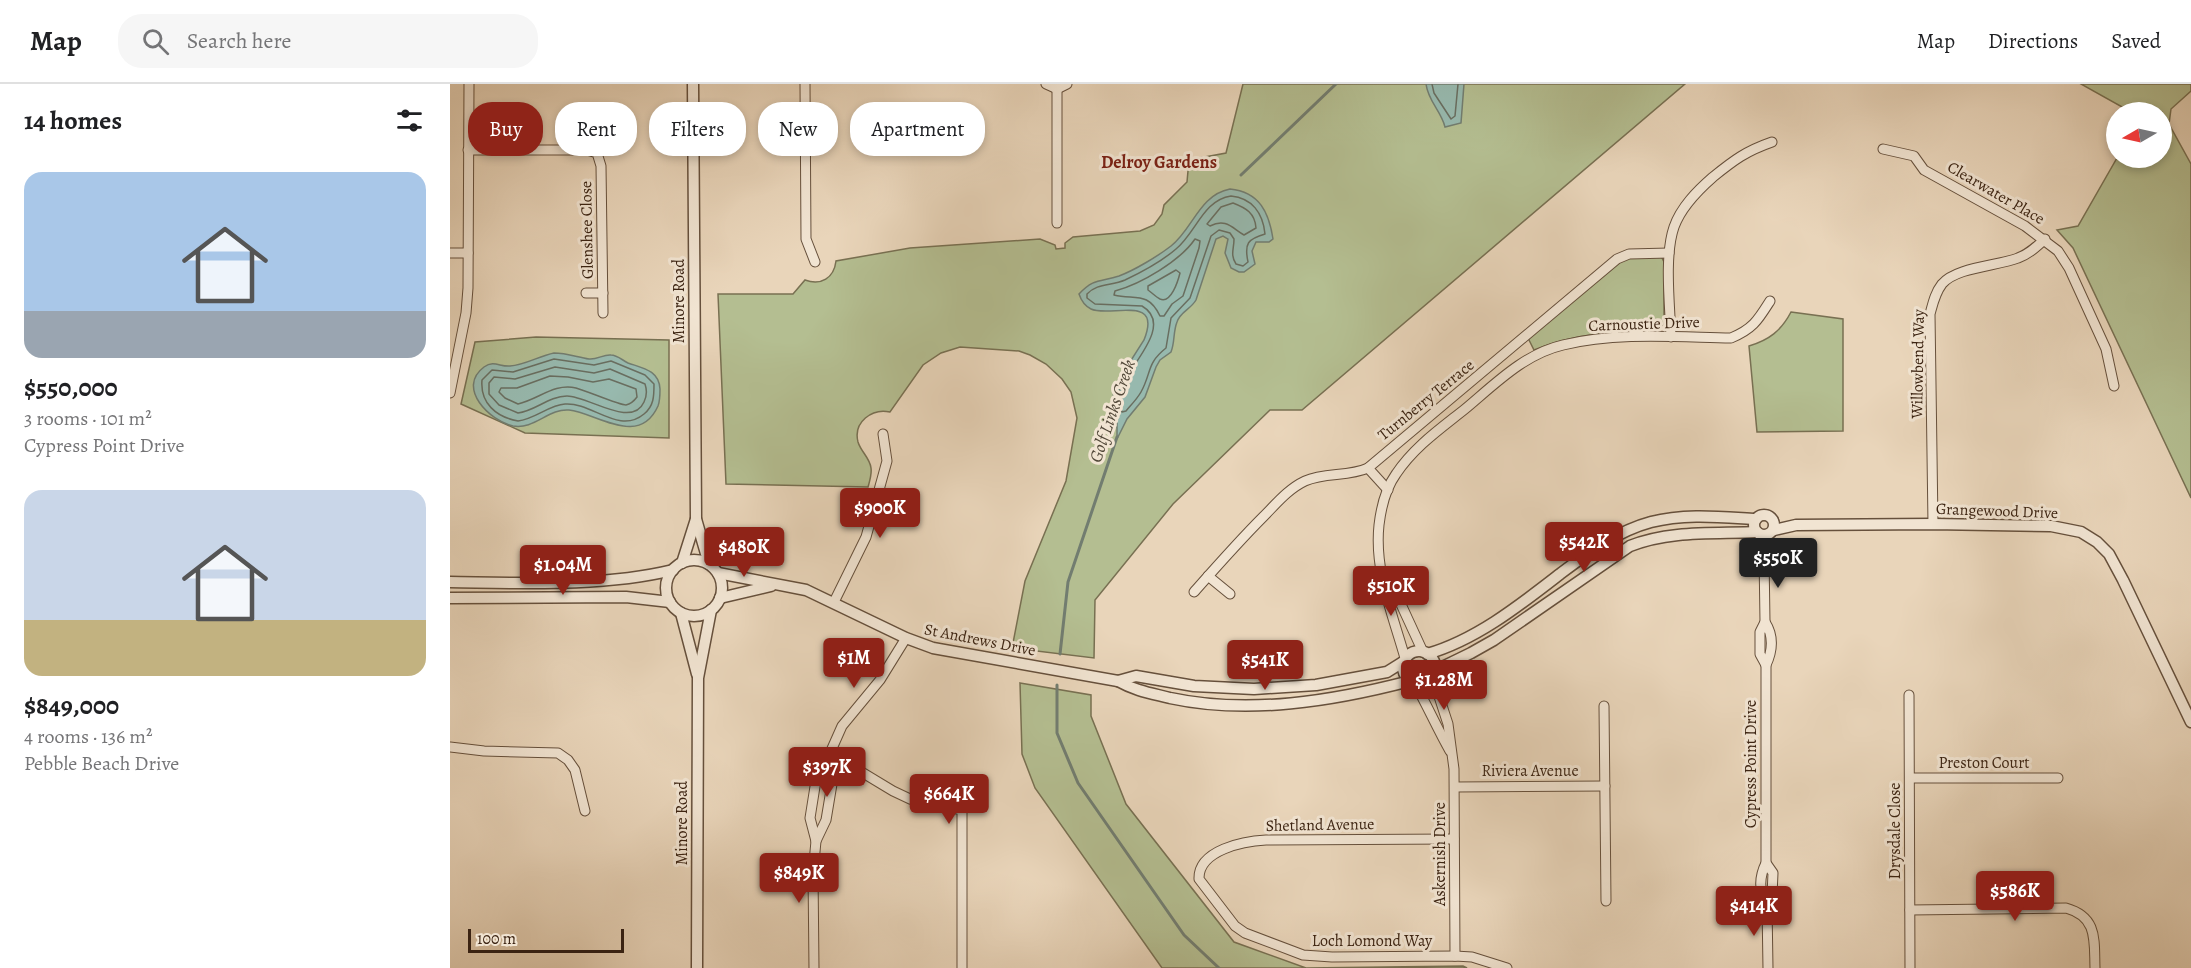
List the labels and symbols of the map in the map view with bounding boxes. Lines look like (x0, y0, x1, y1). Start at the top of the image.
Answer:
north arrow (2106, 102, 2172, 168)
district label: Delroy Gardens (1101, 150, 1217, 174)
street label: Clearwater Place (1943, 156, 2049, 230)
street label: Glenshee Close (575, 181, 599, 279)
street label: Minore Road (668, 258, 690, 343)
street label: Willowbend Way (1906, 308, 1930, 420)
street label: Carnoustie Drive (1588, 311, 1700, 337)
street label: Turnberry Terrace (1373, 354, 1479, 446)
water label: Golf Links Creek (1083, 356, 1141, 466)
pin: $900K (838, 488, 922, 539)
street label: Grangewood Drive (1935, 498, 2059, 524)
pin: $542K (1542, 522, 1626, 573)
pin: $480K (702, 527, 786, 578)
pin: $550K (1736, 538, 1820, 589)
pin: $1.04M (514, 545, 612, 596)
pin: $510K (1349, 566, 1433, 617)
street label: St Andrews Drive (922, 618, 1038, 662)
pin: $1M (825, 638, 883, 689)
pin: $541K (1223, 640, 1307, 691)
pin: $1.28M (1395, 660, 1493, 711)
street label: Cypress Point Drive (1740, 700, 1762, 828)
pin: $397K (785, 747, 869, 798)
street label: Preston Court (1938, 752, 2030, 774)
street label: Riviera Avenue (1481, 760, 1579, 782)
pin: $664K (907, 774, 991, 825)
street label: Minore Road (671, 780, 693, 865)
street label: Drysdale Close (1884, 783, 1906, 879)
street label: Askernish Drive (1429, 802, 1451, 907)
street label: Shetland Avenue (1265, 813, 1375, 837)
pin: $849K (757, 853, 841, 904)
pin: $586K (1973, 871, 2057, 922)
pin: $414K (1712, 886, 1796, 937)
scale bar (468, 926, 624, 954)
street label: Loch Lomond Way (1312, 930, 1433, 952)

